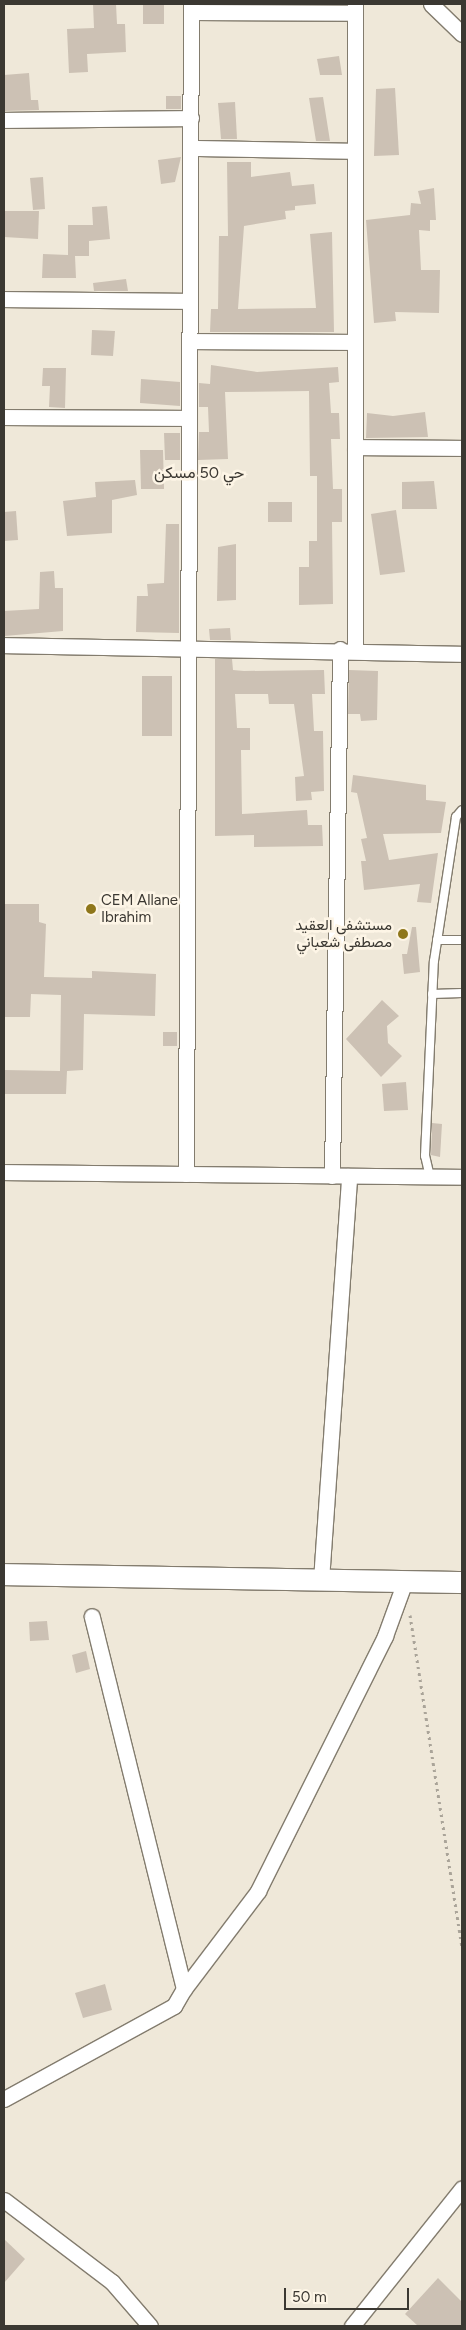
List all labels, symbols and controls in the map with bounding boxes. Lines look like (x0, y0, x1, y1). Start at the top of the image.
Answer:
district label: حي 50 مسكن (154, 463, 244, 483)
place label: CEM Allane Ibrahim (101, 891, 178, 926)
marker: CEM Allane Ibrahim (85, 903, 97, 915)
place label: مستشفى العقيد مصطفى شعباني (295, 916, 392, 951)
marker: مستشفى العقيد مصطفى شعباني (396, 927, 410, 941)
scale bar (286, 2278, 411, 2310)
text: 50 m (292, 2288, 327, 2306)

